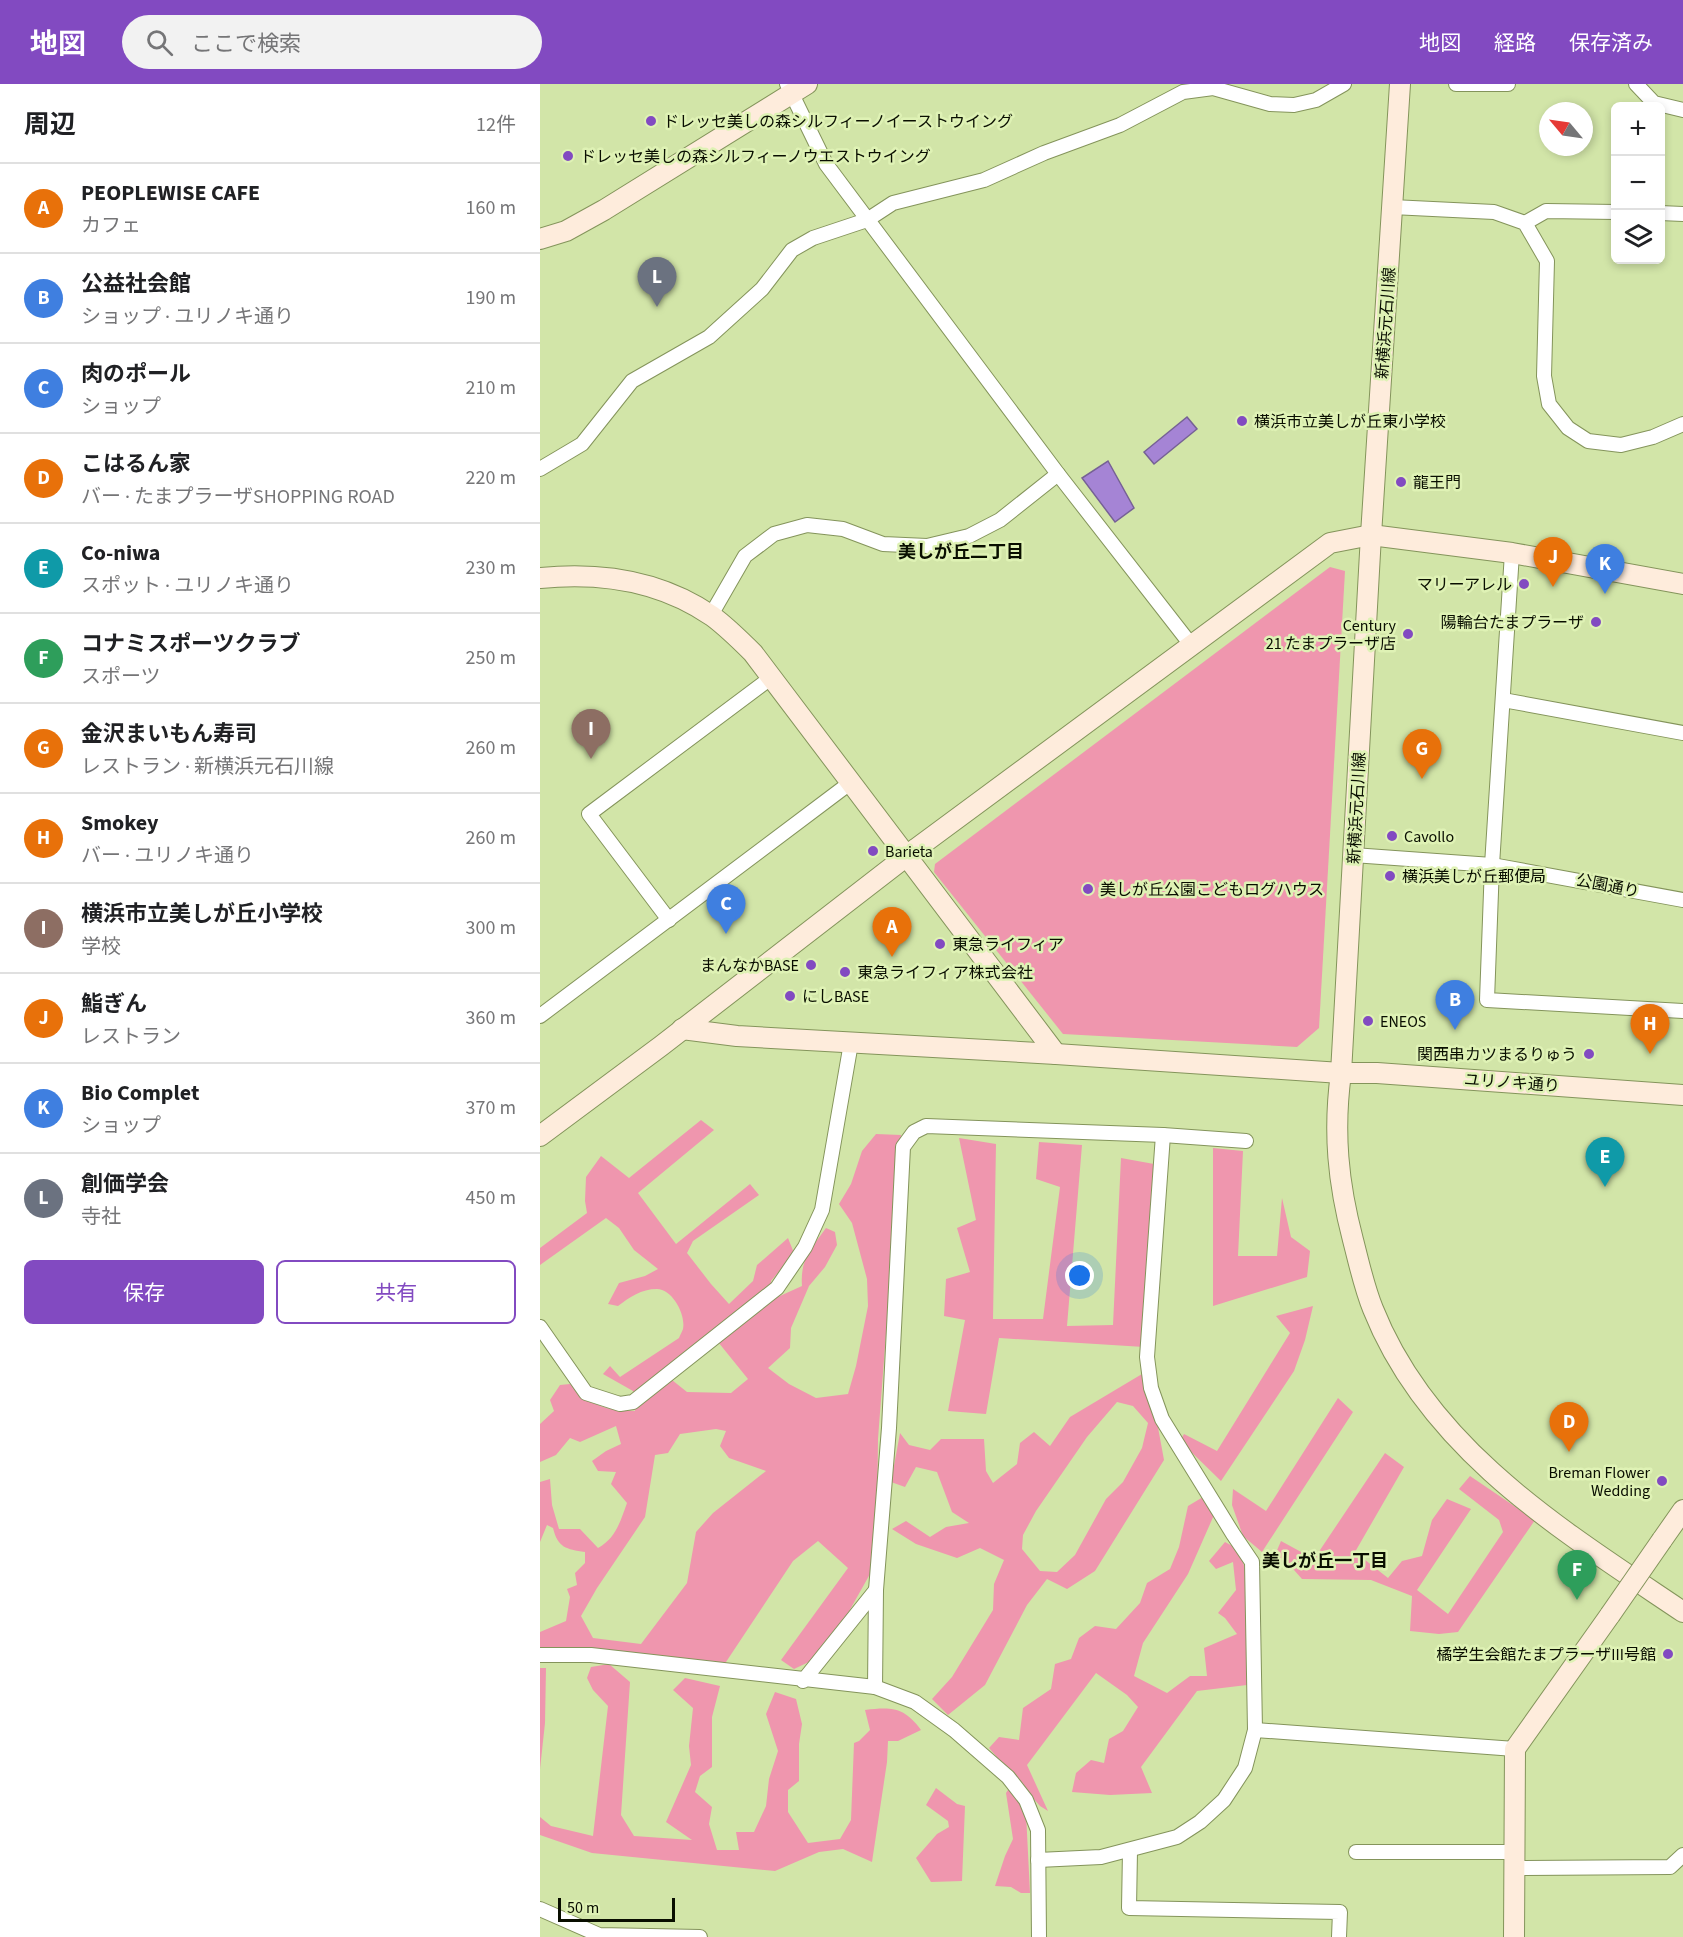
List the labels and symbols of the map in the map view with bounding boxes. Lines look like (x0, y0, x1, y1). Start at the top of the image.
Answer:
north arrow (1539, 102, 1593, 156)
place label: ドレッセ美しの森シルフィーノイーストウイング (663, 111, 1013, 133)
marker: ドレッセ美しの森シルフィーノイーストウイング (644, 114, 658, 128)
place label: ドレッセ美しの森シルフィーノウエストウイング (580, 146, 931, 168)
marker: ドレッセ美しの森シルフィーノウエストウイング (561, 149, 575, 163)
pin: L (638, 258, 676, 307)
street label: 新横浜元石川線 (1371, 266, 1401, 380)
place label: 横浜市立美しが丘東小学校 (1254, 411, 1446, 433)
marker: 横浜市立美しが丘東小学校 (1235, 414, 1249, 428)
place label: 龍王門 (1413, 472, 1461, 494)
marker: 龍王門 (1394, 475, 1408, 489)
pin: J (1534, 538, 1572, 587)
district label: 美しが丘二丁目 (898, 540, 1024, 565)
pin: K (1586, 544, 1624, 594)
place label: マリーアレル (1417, 574, 1512, 596)
marker: マリーアレル (1517, 577, 1531, 591)
place label: 陽輪台たまプラーザ (1441, 612, 1584, 634)
place label: Century 21 たまプラーザ店 (1266, 615, 1397, 655)
marker: 陽輪台たまプラーザ (1589, 615, 1603, 629)
marker: Century 21 たまプラーザ店 (1401, 627, 1415, 641)
pin: I (572, 710, 610, 759)
pin: G (1402, 730, 1442, 779)
street label: 新横浜元石川線 (1343, 752, 1371, 865)
place label: Cavollo (1404, 826, 1454, 848)
marker: Cavollo (1385, 829, 1399, 843)
place label: Barieta (885, 841, 933, 863)
marker: Barieta (866, 844, 880, 858)
place label: 横浜美しが丘郵便局 (1402, 866, 1546, 888)
marker: 横浜美しが丘郵便局 (1383, 869, 1397, 883)
street label: 公園通り (1574, 869, 1641, 903)
place label: 美しが丘公園こどもログハウス (1100, 879, 1324, 901)
marker: 美しが丘公園こどもログハウス (1081, 882, 1095, 896)
pin: C (706, 884, 746, 934)
pin: A (872, 908, 912, 957)
place label: 東急ライフィア (952, 934, 1064, 956)
marker: 東急ライフィア (933, 937, 947, 951)
place label: まんなかBASE (700, 955, 799, 977)
marker: まんなかBASE (804, 958, 818, 972)
place label: 東急ライフィア株式会社 (857, 962, 1033, 984)
marker: 東急ライフィア株式会社 (838, 965, 852, 979)
pin: B (1436, 980, 1474, 1030)
place label: にしBASE (802, 986, 869, 1008)
marker: にしBASE (783, 989, 797, 1003)
pin: H (1630, 1004, 1670, 1054)
place label: ENEOS (1380, 1011, 1426, 1033)
marker: ENEOS (1361, 1014, 1375, 1028)
place label: 関西串カツまるりゅう (1417, 1044, 1577, 1066)
marker: 関西串カツまるりゅう (1582, 1047, 1596, 1061)
street label: ユリノキ通り (1463, 1069, 1561, 1097)
pin: E (1586, 1138, 1624, 1187)
your location (1065, 1261, 1094, 1290)
pin: D (1550, 1402, 1588, 1452)
place label: Breman Flower Wedding (1548, 1462, 1650, 1502)
marker: Breman Flower Wedding (1655, 1474, 1669, 1488)
district label: 美しが丘一丁目 (1262, 1549, 1388, 1574)
pin: F (1558, 1550, 1596, 1600)
place label: 橘学生会館たまプラーザIII号館 (1436, 1644, 1656, 1666)
marker: 橘学生会館たまプラーザIII号館 (1661, 1647, 1675, 1661)
scale bar (558, 1895, 675, 1922)

